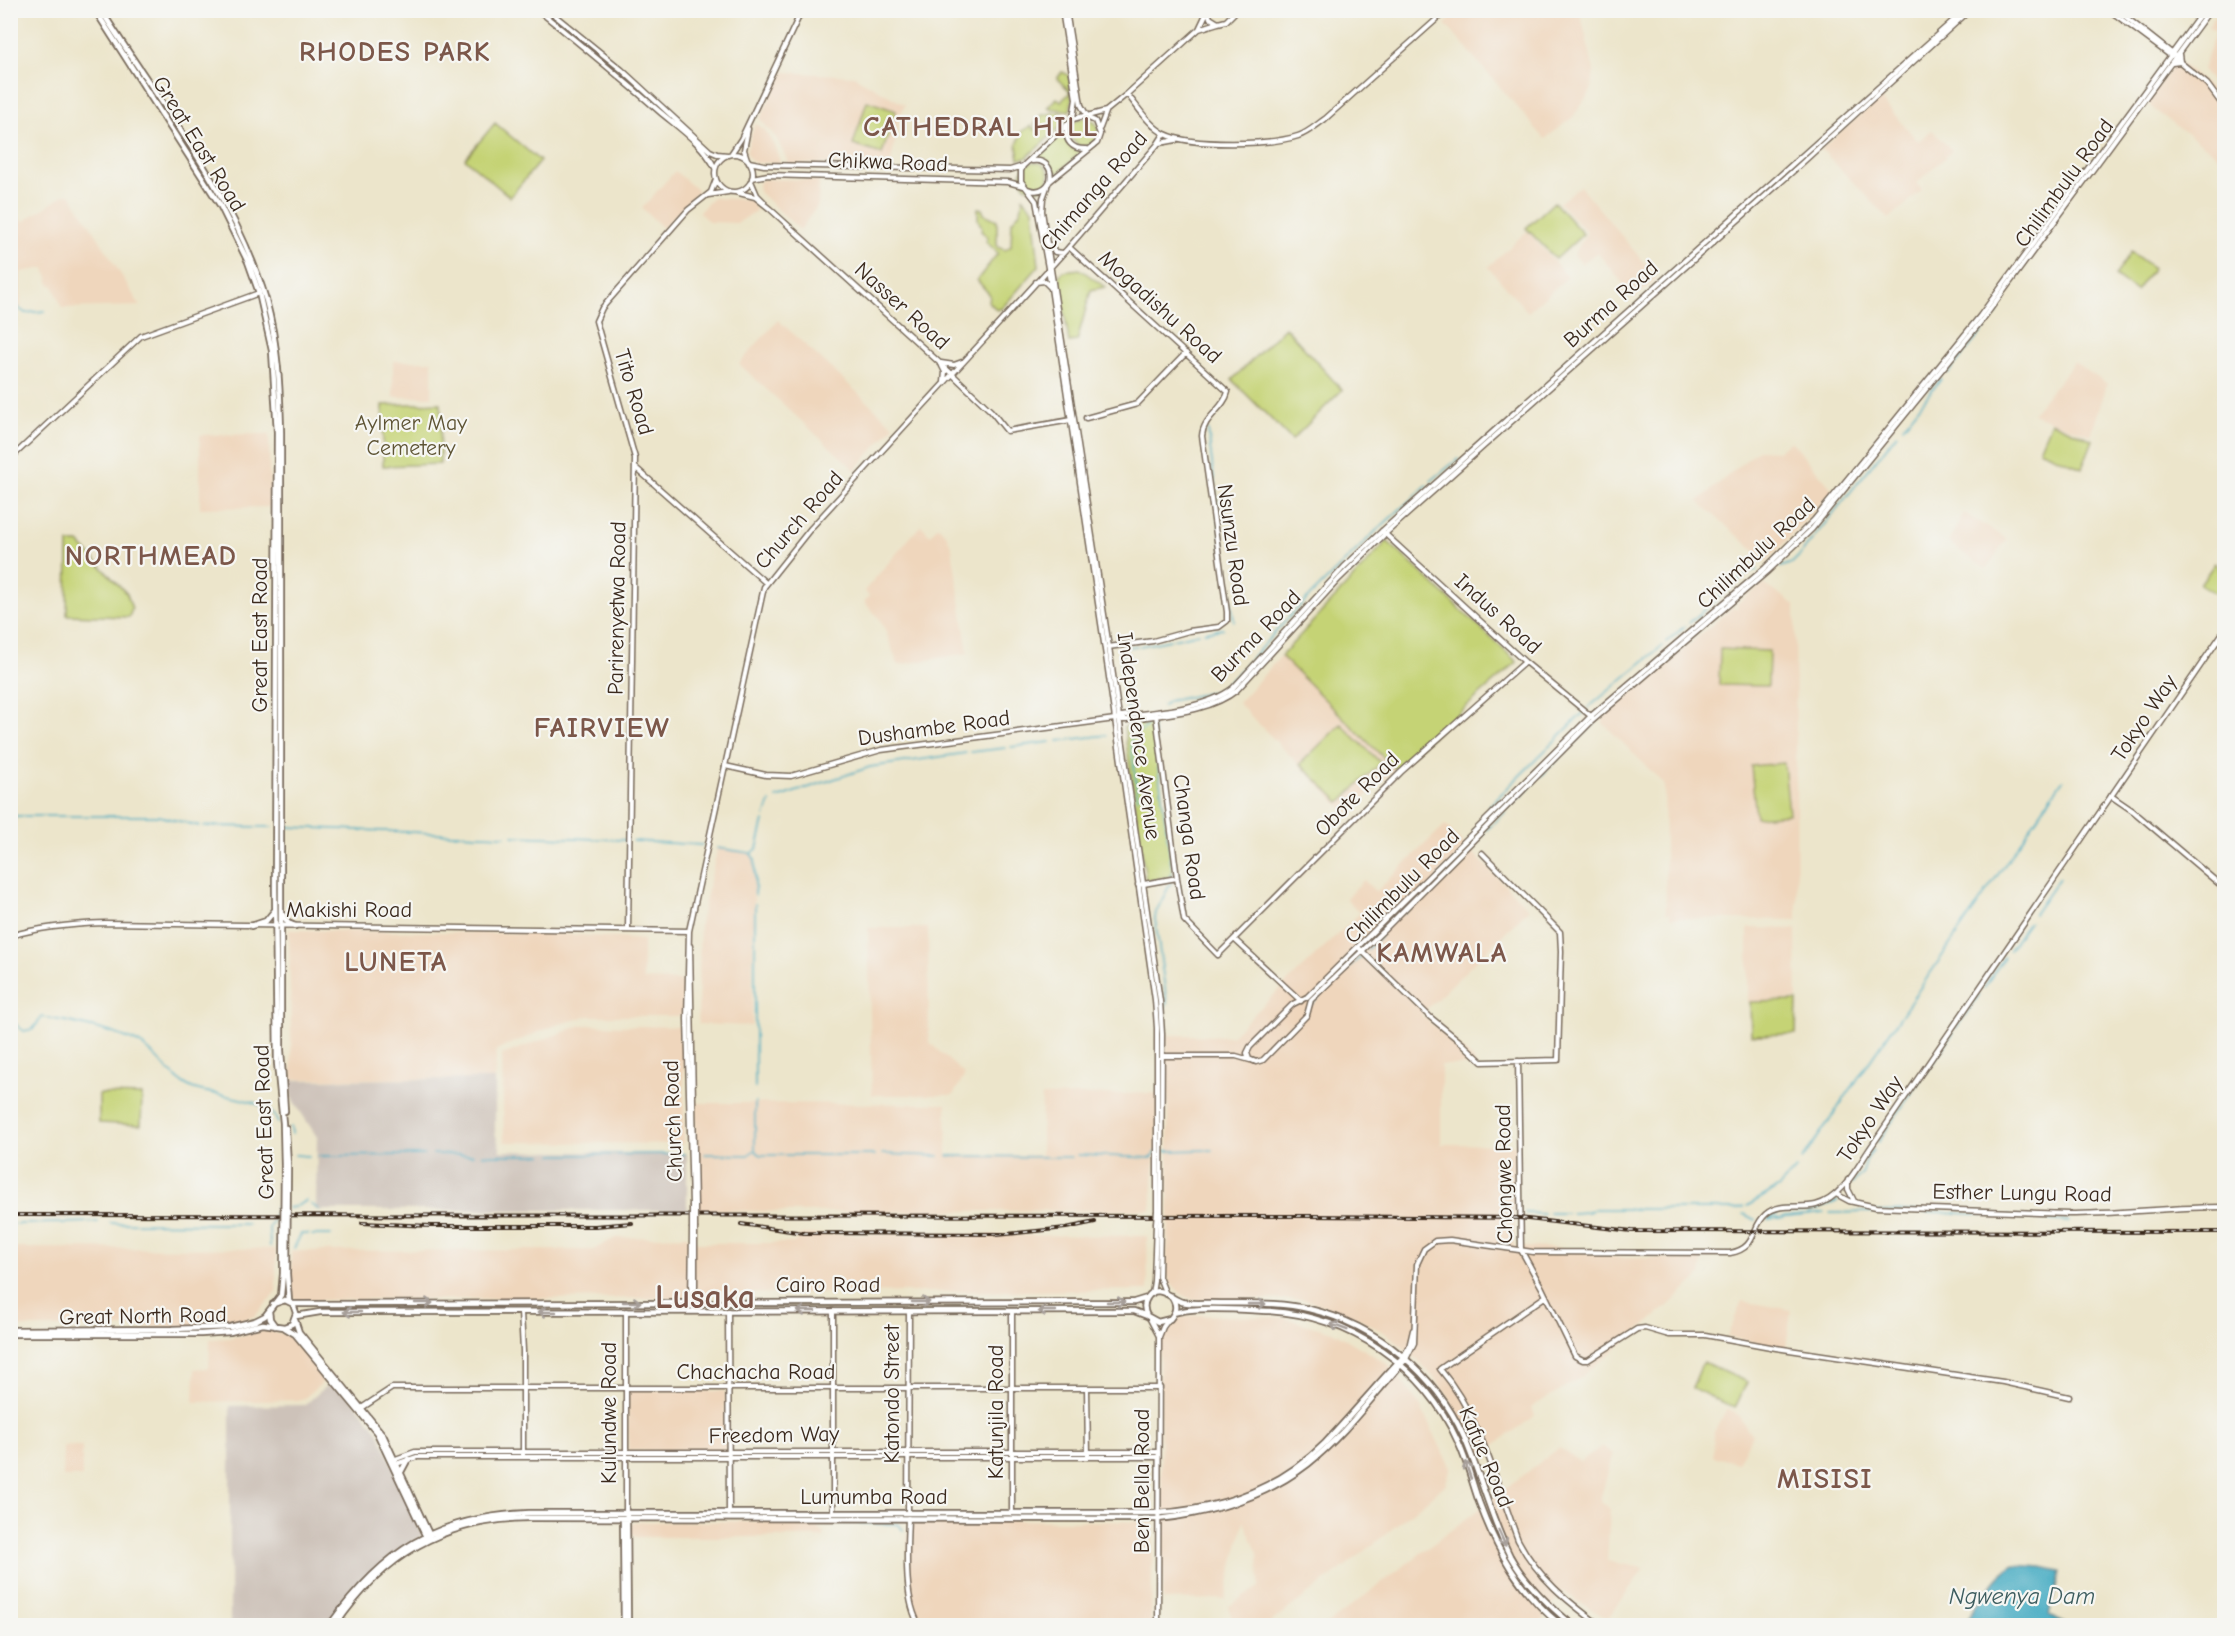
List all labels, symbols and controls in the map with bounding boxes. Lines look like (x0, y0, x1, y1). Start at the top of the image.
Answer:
district label: RHODES PARK (299, 36, 491, 68)
street label: Great East Road (147, 71, 251, 217)
district label: CATHEDRAL HILL (863, 111, 1099, 143)
street label: Chilimbulu Road (2009, 114, 2119, 252)
street label: Chimanga Road (1035, 126, 1153, 256)
street label: Chikwa Road (828, 147, 948, 177)
street label: Mogadishu Road (1093, 245, 1227, 369)
street label: Burma Road (1558, 255, 1664, 353)
street label: Nasser Road (849, 257, 955, 355)
street label: Tito Road (609, 346, 659, 438)
park label: Aylmer May Cemetery (355, 410, 467, 461)
street label: Church Road (749, 465, 849, 575)
street label: Nsunzu Road (1212, 482, 1254, 608)
street label: Chilimbulu Road (1691, 492, 1821, 614)
street label: Parirenyetwa Road (602, 521, 632, 695)
district label: NORTHMEAD (65, 540, 237, 572)
street label: Great East Road (247, 558, 273, 713)
street label: Indus Road (1449, 568, 1547, 660)
street label: Burma Road (1206, 585, 1306, 687)
street label: Independence Avenue (1112, 631, 1166, 841)
street label: Tokyo Way (2106, 670, 2183, 766)
street label: Dushambe Road (856, 704, 1012, 752)
district label: FAIRVIEW (534, 712, 670, 744)
street label: Obote Road (1309, 746, 1405, 842)
street label: Changa Road (1167, 772, 1211, 902)
street label: Chilimbulu Road (1339, 823, 1465, 949)
street label: Makishi Road (286, 897, 412, 923)
district label: KAMWALA (1376, 937, 1508, 969)
district label: LUNETA (344, 946, 448, 978)
street label: Great East Road (248, 1044, 280, 1200)
street label: Church Road (658, 1060, 688, 1182)
street label: Tokyo Way (1832, 1071, 1909, 1167)
street label: Chongwe Road (1490, 1104, 1518, 1244)
street label: Esther Lungu Road (1932, 1178, 2112, 1208)
street label: Cairo Road (776, 1272, 880, 1298)
district label: Lusaka (655, 1277, 755, 1317)
one-way arrow (621, 1296, 641, 1308)
one-way arrow (911, 1296, 931, 1308)
one-way arrow (1106, 1296, 1126, 1308)
one-way arrow (413, 1297, 433, 1309)
one-way arrow (1247, 1298, 1267, 1310)
street label: Great North Road (59, 1302, 227, 1330)
one-way arrow (797, 1305, 817, 1317)
one-way arrow (1038, 1305, 1058, 1317)
one-way arrow (342, 1306, 362, 1318)
one-way arrow (537, 1306, 557, 1318)
one-way arrow (1330, 1321, 1348, 1332)
street label: Katondo Street (879, 1324, 905, 1463)
street label: Kulundwe Road (596, 1342, 622, 1484)
street label: Katunjila Road (983, 1345, 1009, 1479)
street label: Chachacha Road (677, 1359, 836, 1385)
street label: Kafue Road (1453, 1403, 1519, 1511)
street label: Ben Bella Road (1129, 1409, 1155, 1553)
street label: Freedom Way (708, 1421, 840, 1449)
one-way arrow (1462, 1461, 1473, 1480)
district label: MISISI (1777, 1463, 1873, 1495)
street label: Lumumba Road (800, 1484, 948, 1510)
one-way arrow (1497, 1528, 1508, 1546)
water label: Ngwenya Dam (1949, 1582, 2095, 1610)

